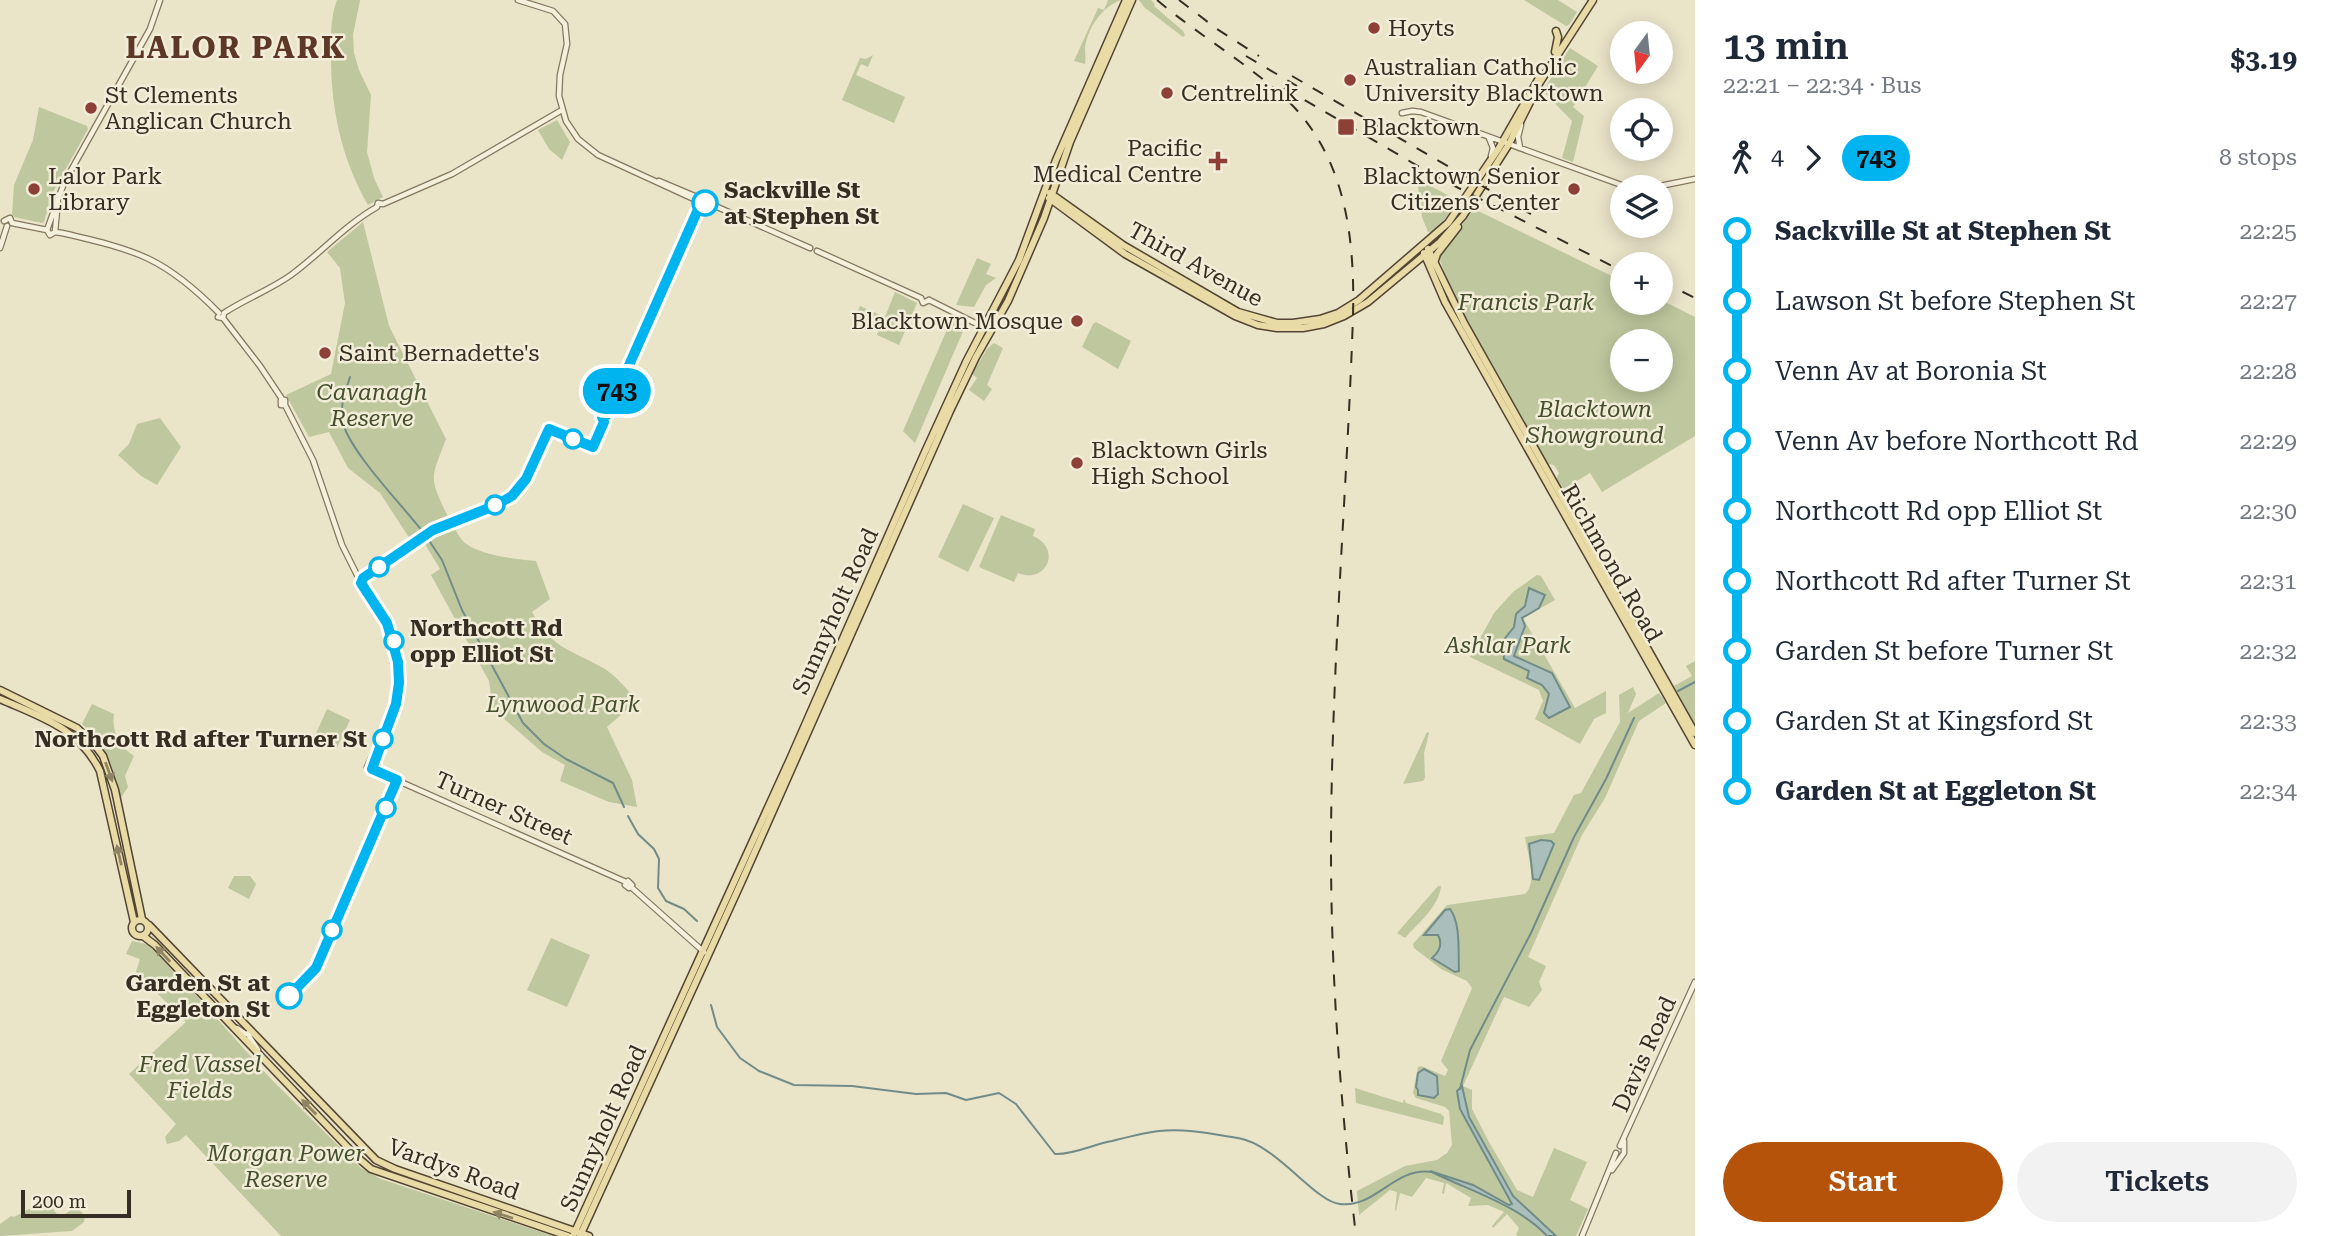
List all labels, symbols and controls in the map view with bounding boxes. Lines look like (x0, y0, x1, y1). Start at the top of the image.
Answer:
place label: Hoyts (1388, 15, 1454, 42)
marker: Hoyts (1366, 20, 1382, 36)
north arrow (1610, 21, 1673, 84)
map controls (1610, 21, 1673, 392)
text: 13 min (1723, 24, 1849, 68)
district label: LALOR PARK (125, 30, 347, 65)
text: $3.19 (2231, 45, 2297, 75)
place label: Australian Catholic University Blacktown (1364, 54, 1604, 107)
marker: Australian Catholic University Blacktown (1342, 72, 1358, 88)
text: 22:21 – 22:34 · Bus (1723, 72, 1921, 99)
place label: Centrelink (1181, 80, 1299, 107)
place label: St Clements Anglican Church (105, 82, 292, 135)
marker: Centrelink (1159, 85, 1175, 101)
button: locate (1610, 98, 1673, 161)
marker: St Clements Anglican Church (83, 100, 99, 116)
place label: Blacktown (1362, 114, 1480, 141)
marker: Blacktown (1336, 117, 1356, 137)
place label: Pacific Medical Centre (1033, 135, 1202, 188)
icon: walk (1723, 139, 1761, 177)
icon: forward (1794, 139, 1832, 177)
text: 4 (1771, 144, 1784, 171)
text: 743 (1856, 144, 1896, 172)
text: 8 stops (2219, 144, 2297, 171)
marker: Pacific Medical Centre (1208, 151, 1228, 171)
place label: Lalor Park Library (48, 163, 163, 216)
place label: Blacktown Senior Citizens Center (1363, 163, 1560, 216)
button: layers (1610, 175, 1673, 238)
place label: Sackville St at Stephen St (724, 177, 879, 230)
marker: Lalor Park Library (26, 181, 42, 197)
marker: Blacktown Senior Citizens Center (1566, 181, 1582, 197)
marker: Sackville St at Stephen St (692, 190, 718, 216)
street label: Third Avenue (1124, 216, 1268, 313)
text: Sackville St at Stephen St (1775, 216, 2111, 246)
text: 22:25 (2240, 218, 2297, 245)
button: + (1610, 252, 1673, 315)
text: Lawson St before Stephen St (1775, 286, 2135, 316)
text: 22:27 (2240, 288, 2297, 315)
park label: Francis Park (1457, 289, 1595, 316)
place label: Blacktown Mosque (851, 308, 1063, 335)
marker: Blacktown Mosque (1069, 313, 1085, 329)
button: − (1610, 329, 1673, 392)
place label: Saint Bernadette's (339, 340, 539, 367)
marker: Saint Bernadette's (317, 345, 333, 361)
text: Venn Av at Boronia St (1775, 356, 2047, 386)
text: 22:28 (2240, 358, 2297, 385)
line badge: 743 (577, 368, 657, 414)
text: 743 (597, 377, 637, 405)
park label: Cavanagh Reserve (317, 379, 428, 432)
park label: Blacktown Showground (1525, 396, 1664, 449)
text: Venn Av before Northcott Rd (1775, 426, 2139, 456)
text: 22:29 (2240, 428, 2297, 455)
unlabelled marker (563, 429, 583, 449)
place label: Blacktown Girls High School (1091, 437, 1268, 490)
marker: Blacktown Girls High School (1069, 455, 1085, 471)
street label: Richmond Road (1555, 479, 1668, 647)
unlabelled marker (485, 495, 505, 515)
text: Northcott Rd opp Elliot St (1775, 496, 2102, 526)
text: 22:30 (2240, 498, 2297, 525)
street label: Sunnyholt Road (787, 524, 884, 698)
unlabelled marker (369, 557, 389, 577)
text: Northcott Rd after Turner St (1775, 566, 2131, 596)
text: 22:31 (2240, 568, 2297, 595)
place label: Northcott Rd opp Elliot St (410, 615, 563, 668)
marker: Northcott Rd opp Elliot St (384, 631, 404, 651)
park label: Ashlar Park (1443, 632, 1572, 659)
text: Garden St before Turner St (1775, 636, 2113, 666)
text: 22:32 (2240, 638, 2297, 665)
park label: Lynwood Park (485, 691, 640, 718)
text: Garden St at Kingsford St (1775, 706, 2093, 736)
text: 22:33 (2240, 708, 2297, 735)
place label: Northcott Rd after Turner St (34, 726, 367, 753)
marker: Northcott Rd after Turner St (373, 729, 393, 749)
one-way arrow (104, 762, 115, 783)
street label: Turner Street (431, 766, 577, 851)
text: Garden St at Eggleton St (1775, 776, 2096, 806)
text: 22:34 (2240, 778, 2297, 805)
unlabelled marker (376, 798, 396, 818)
one-way arrow (114, 844, 125, 866)
unlabelled marker (322, 920, 342, 940)
one-way arrow (155, 945, 171, 963)
place label: Garden St at Eggleton St (126, 970, 270, 1023)
marker: Garden St at Eggleton St (276, 983, 302, 1009)
street label: Davis Road (1607, 992, 1682, 1116)
street label: Sunnyholt Road (555, 1041, 652, 1215)
park label: Fred Vassel Fields (138, 1051, 262, 1104)
one-way arrow (300, 1099, 317, 1116)
street label: Vardys Road (385, 1133, 523, 1206)
park label: Morgan Power Reserve (206, 1140, 365, 1193)
button: Start (1723, 1142, 2003, 1222)
button: Tickets (2017, 1142, 2297, 1222)
scale bar (21, 1187, 131, 1219)
text: 200 m (32, 1190, 86, 1213)
one-way arrow (492, 1209, 513, 1220)

